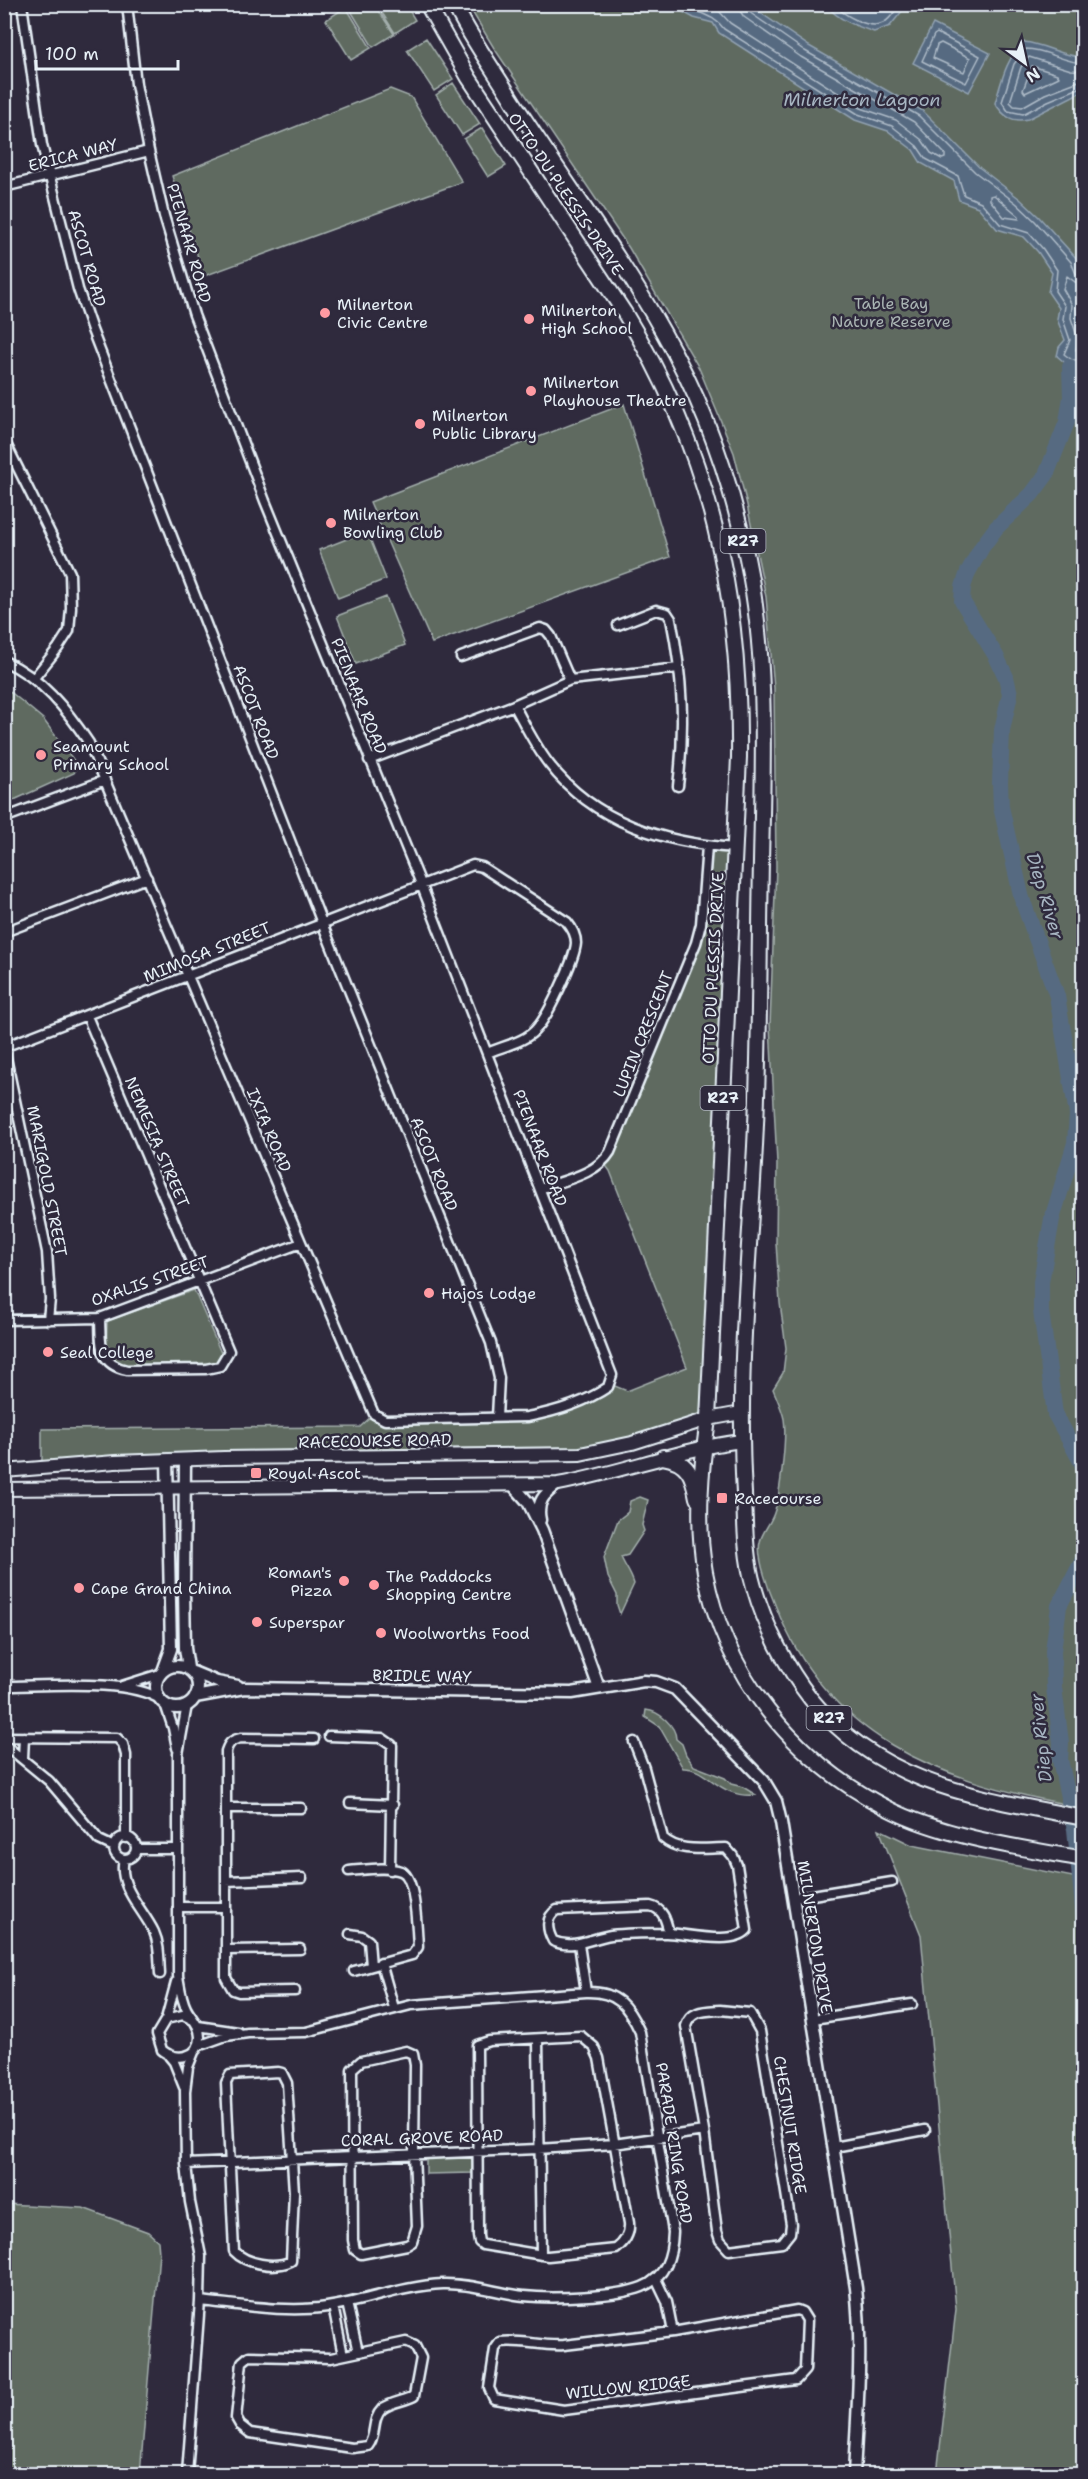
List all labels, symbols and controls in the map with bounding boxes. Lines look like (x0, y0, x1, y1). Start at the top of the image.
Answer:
scale bar (36, 33, 178, 71)
north arrow (995, 33, 1055, 93)
text: 100 m (45, 42, 99, 66)
text: N (1022, 63, 1044, 87)
water label: Milnerton Lagoon (783, 88, 941, 112)
street label: OTTO DU PLESSIS DRIVE (504, 109, 628, 279)
street label: ERICA WAY (26, 134, 120, 176)
street label: PIENAAR ROAD (162, 181, 216, 305)
street label: ASCOT ROAD (63, 207, 111, 309)
park label: Table Bay Nature Reserve (831, 293, 951, 332)
place label: Milnerton Civic Centre (337, 294, 428, 333)
place label: Milnerton High School (541, 300, 633, 339)
marker: Milnerton Civic Centre (318, 306, 332, 320)
marker: Milnerton High School (522, 312, 536, 326)
place label: Milnerton Playhouse Theatre (543, 372, 687, 411)
marker: Milnerton Playhouse Theatre (524, 384, 538, 398)
place label: Milnerton Public Library (432, 405, 537, 444)
marker: Milnerton Public Library (413, 417, 427, 431)
place label: Milnerton Bowling Club (343, 504, 443, 543)
marker: Milnerton Bowling Club (324, 516, 338, 530)
road number: R27 (720, 529, 766, 553)
street label: PIENAAR ROAD (326, 635, 392, 757)
street label: ASCOT ROAD (228, 662, 284, 762)
place label: Seamount Primary School (53, 736, 169, 775)
marker: Seamount Primary School (34, 748, 48, 762)
water label: Diep River (1020, 850, 1070, 943)
street label: OTTO DU PLESSIS DRIVE (697, 872, 729, 1064)
street label: MIMOSA STREET (140, 917, 274, 987)
street label: LUPIN CRESCENT (608, 968, 678, 1100)
street label: NEMESIA STREET (120, 1074, 194, 1211)
street label: IXIA ROAD (242, 1085, 296, 1175)
road number: R27 (700, 1086, 746, 1110)
street label: PIENAAR ROAD (508, 1087, 572, 1209)
street label: MARIGOLD STREET (22, 1104, 72, 1258)
street label: ASCOT ROAD (406, 1114, 462, 1214)
street label: OXALIS STREET (88, 1251, 212, 1311)
place label: Hajos Lodge (441, 1283, 536, 1304)
marker: Hajos Lodge (422, 1286, 436, 1300)
place label: Seal College (60, 1342, 154, 1363)
marker: Seal College (41, 1345, 55, 1359)
street label: RACECOURSE ROAD (298, 1429, 452, 1453)
place label: Royal Ascot (268, 1463, 361, 1484)
marker: Royal Ascot (249, 1466, 263, 1480)
place label: Racecourse (734, 1488, 821, 1509)
marker: Racecourse (715, 1491, 729, 1505)
place label: Roman's Pizza (268, 1562, 332, 1601)
place label: The Paddocks Shopping Centre (386, 1566, 512, 1605)
marker: Roman's Pizza (337, 1574, 351, 1588)
place label: Cape Grand China (91, 1578, 231, 1599)
marker: The Paddocks Shopping Centre (367, 1578, 381, 1592)
marker: Cape Grand China (72, 1581, 86, 1595)
place label: Superspar (269, 1612, 345, 1633)
marker: Superspar (250, 1615, 264, 1629)
place label: Woolworths Food (393, 1623, 530, 1644)
marker: Woolworths Food (374, 1626, 388, 1640)
street label: BRIDLE WAY (372, 1665, 472, 1687)
water label: Diep River (1024, 1692, 1058, 1784)
road number: R27 (806, 1706, 852, 1730)
street label: MILNERTON DRIVE (793, 1859, 837, 2015)
street label: CHESTNUT RIDGE (769, 2054, 811, 2196)
street label: PARADE RING ROAD (651, 2061, 697, 2225)
street label: CORAL GROVE ROAD (340, 2125, 504, 2151)
street label: WILLOW RIDGE (565, 2370, 691, 2404)

